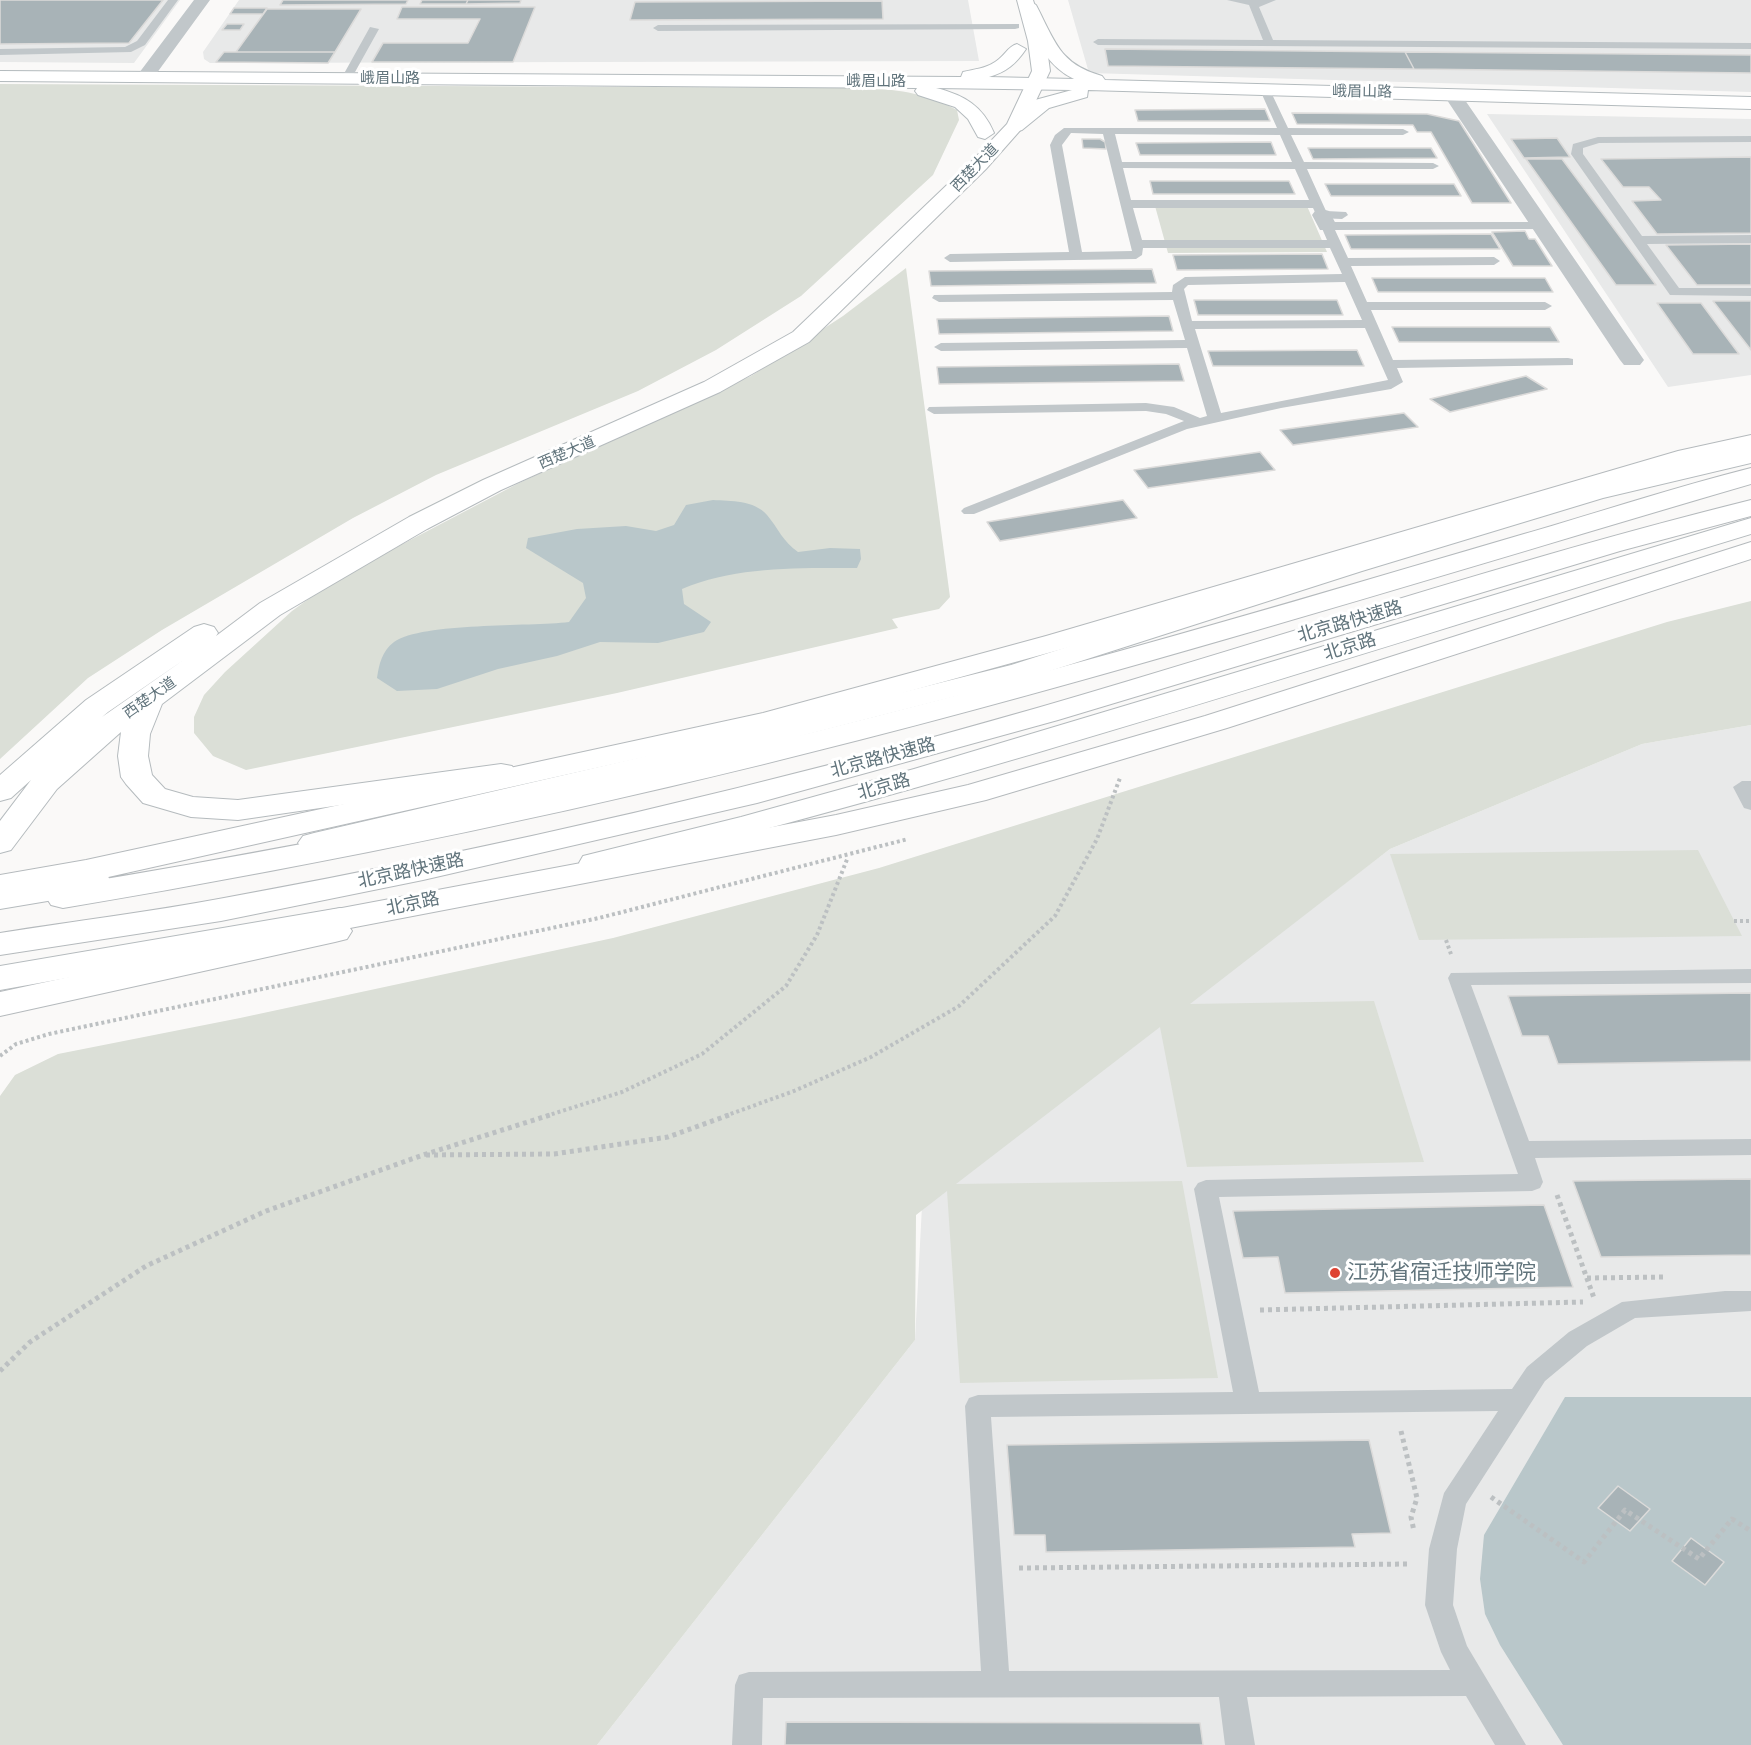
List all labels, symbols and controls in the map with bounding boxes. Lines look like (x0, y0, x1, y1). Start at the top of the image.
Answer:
street label: 峨眉山路 (360, 70, 420, 88)
street label: 峨眉山路 (846, 73, 906, 91)
street label: 峨眉山路 (1332, 82, 1392, 102)
street label: 西楚大道 (948, 140, 1002, 196)
street label: 西楚大道 (536, 433, 598, 473)
street label: 北京路快速路 (1295, 597, 1405, 647)
street label: 北京路 (1321, 629, 1379, 665)
street label: 西楚大道 (120, 673, 180, 723)
street label: 北京路快速路 (828, 734, 938, 782)
street label: 北京路 (855, 769, 913, 805)
street label: 北京路快速路 (356, 849, 466, 893)
street label: 北京路 (384, 888, 442, 920)
place label: 江苏省宿迁技师学院 (1347, 1260, 1536, 1286)
marker: 江苏省宿迁技师学院 (1328, 1266, 1342, 1280)

